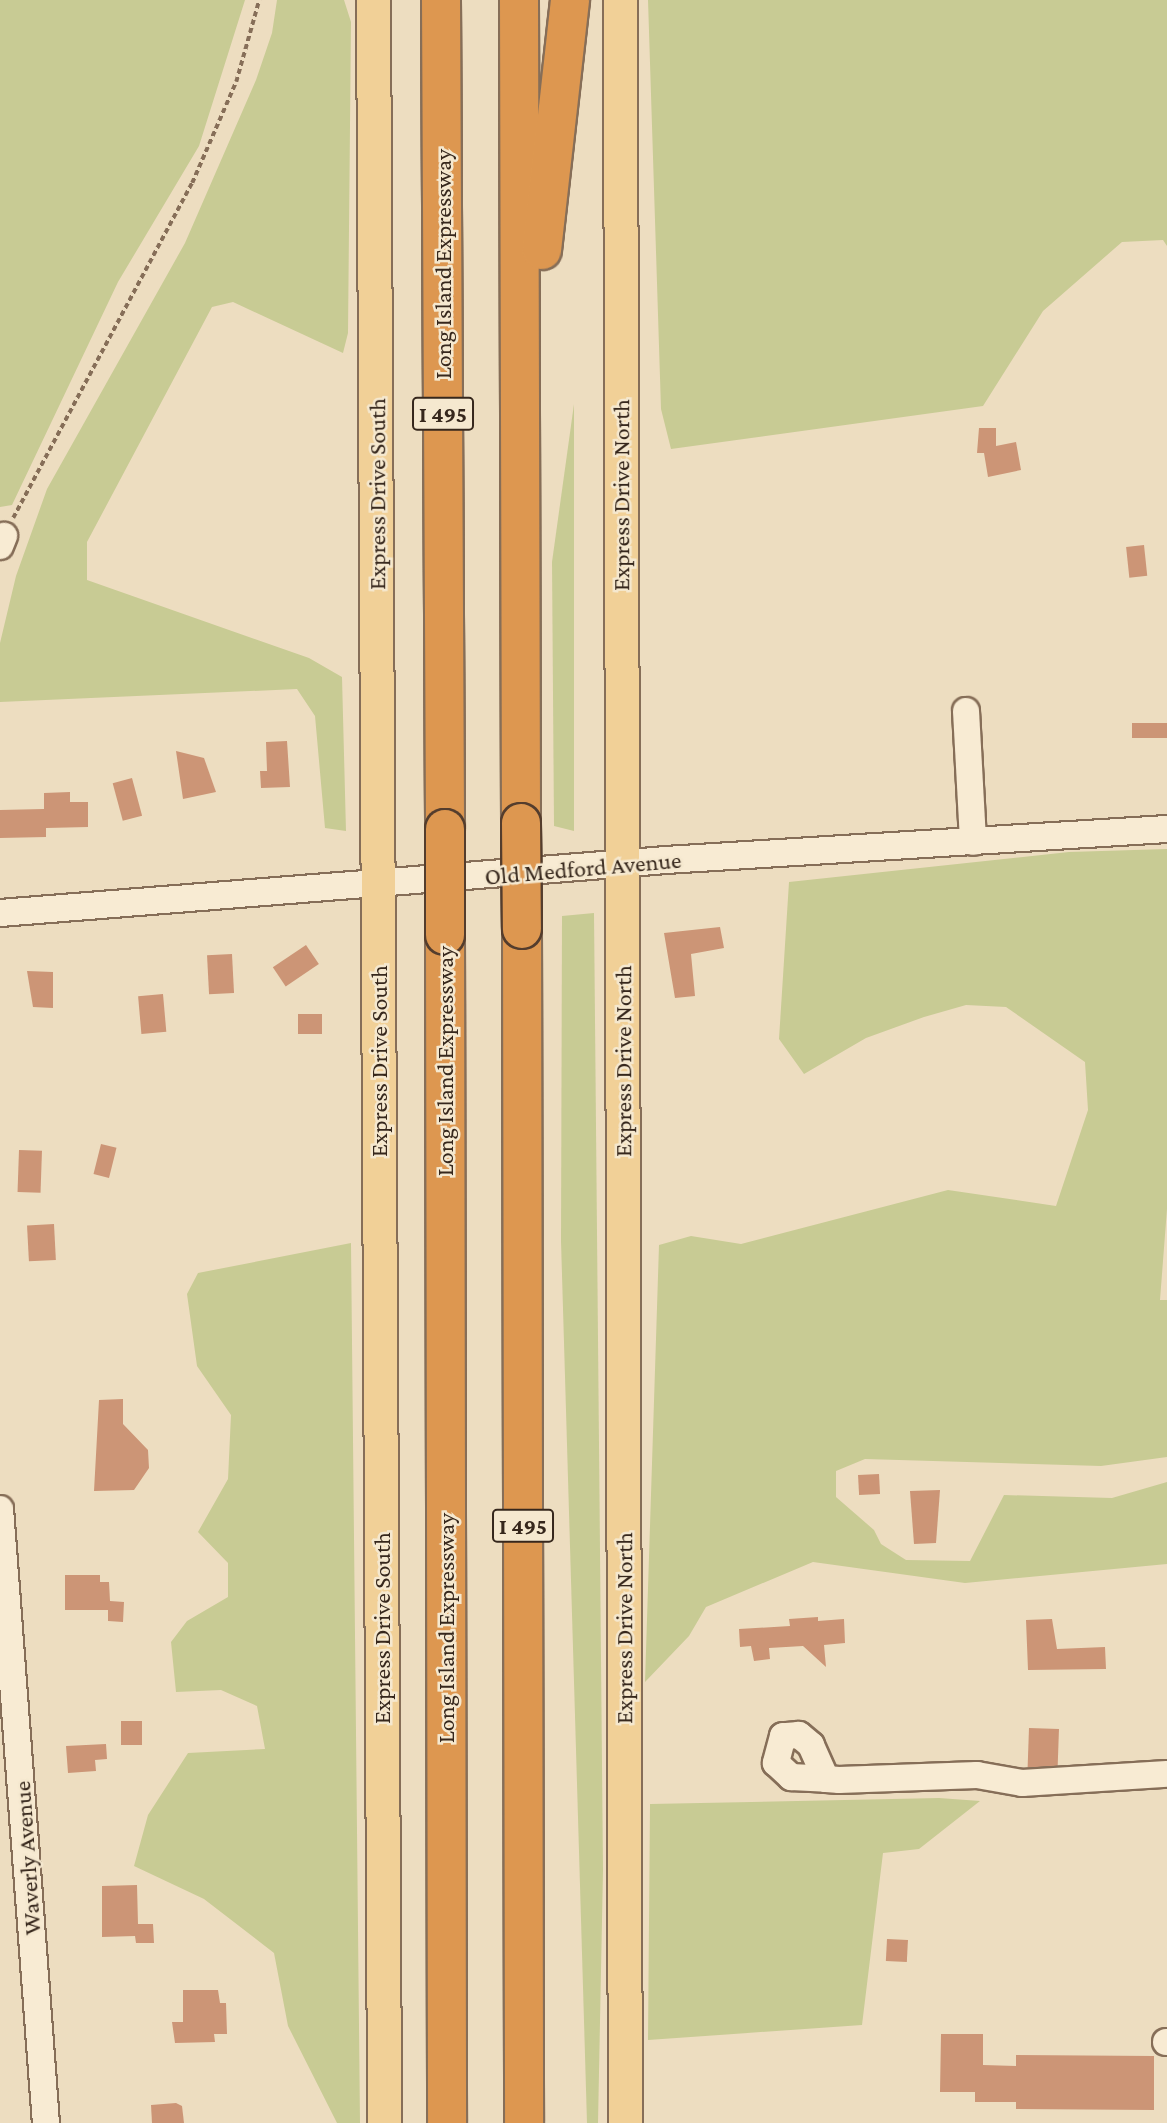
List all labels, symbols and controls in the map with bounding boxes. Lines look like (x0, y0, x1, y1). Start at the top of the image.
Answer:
street label: Long Island Expressway (429, 149, 457, 379)
road number: I 495 (412, 394, 474, 434)
street label: Express Drive South (363, 398, 391, 590)
street label: Express Drive North (607, 399, 635, 591)
street label: Old Medford Avenue (483, 845, 683, 891)
street label: Long Island Expressway (431, 946, 459, 1176)
street label: Express Drive South (365, 965, 393, 1157)
street label: Express Drive North (609, 965, 637, 1157)
road number: I 495 (491, 1506, 554, 1546)
street label: Long Island Expressway (432, 1513, 460, 1743)
street label: Express Drive South (368, 1532, 396, 1724)
street label: Express Drive North (610, 1532, 638, 1724)
street label: Waverly Avenue (7, 1780, 47, 1936)

